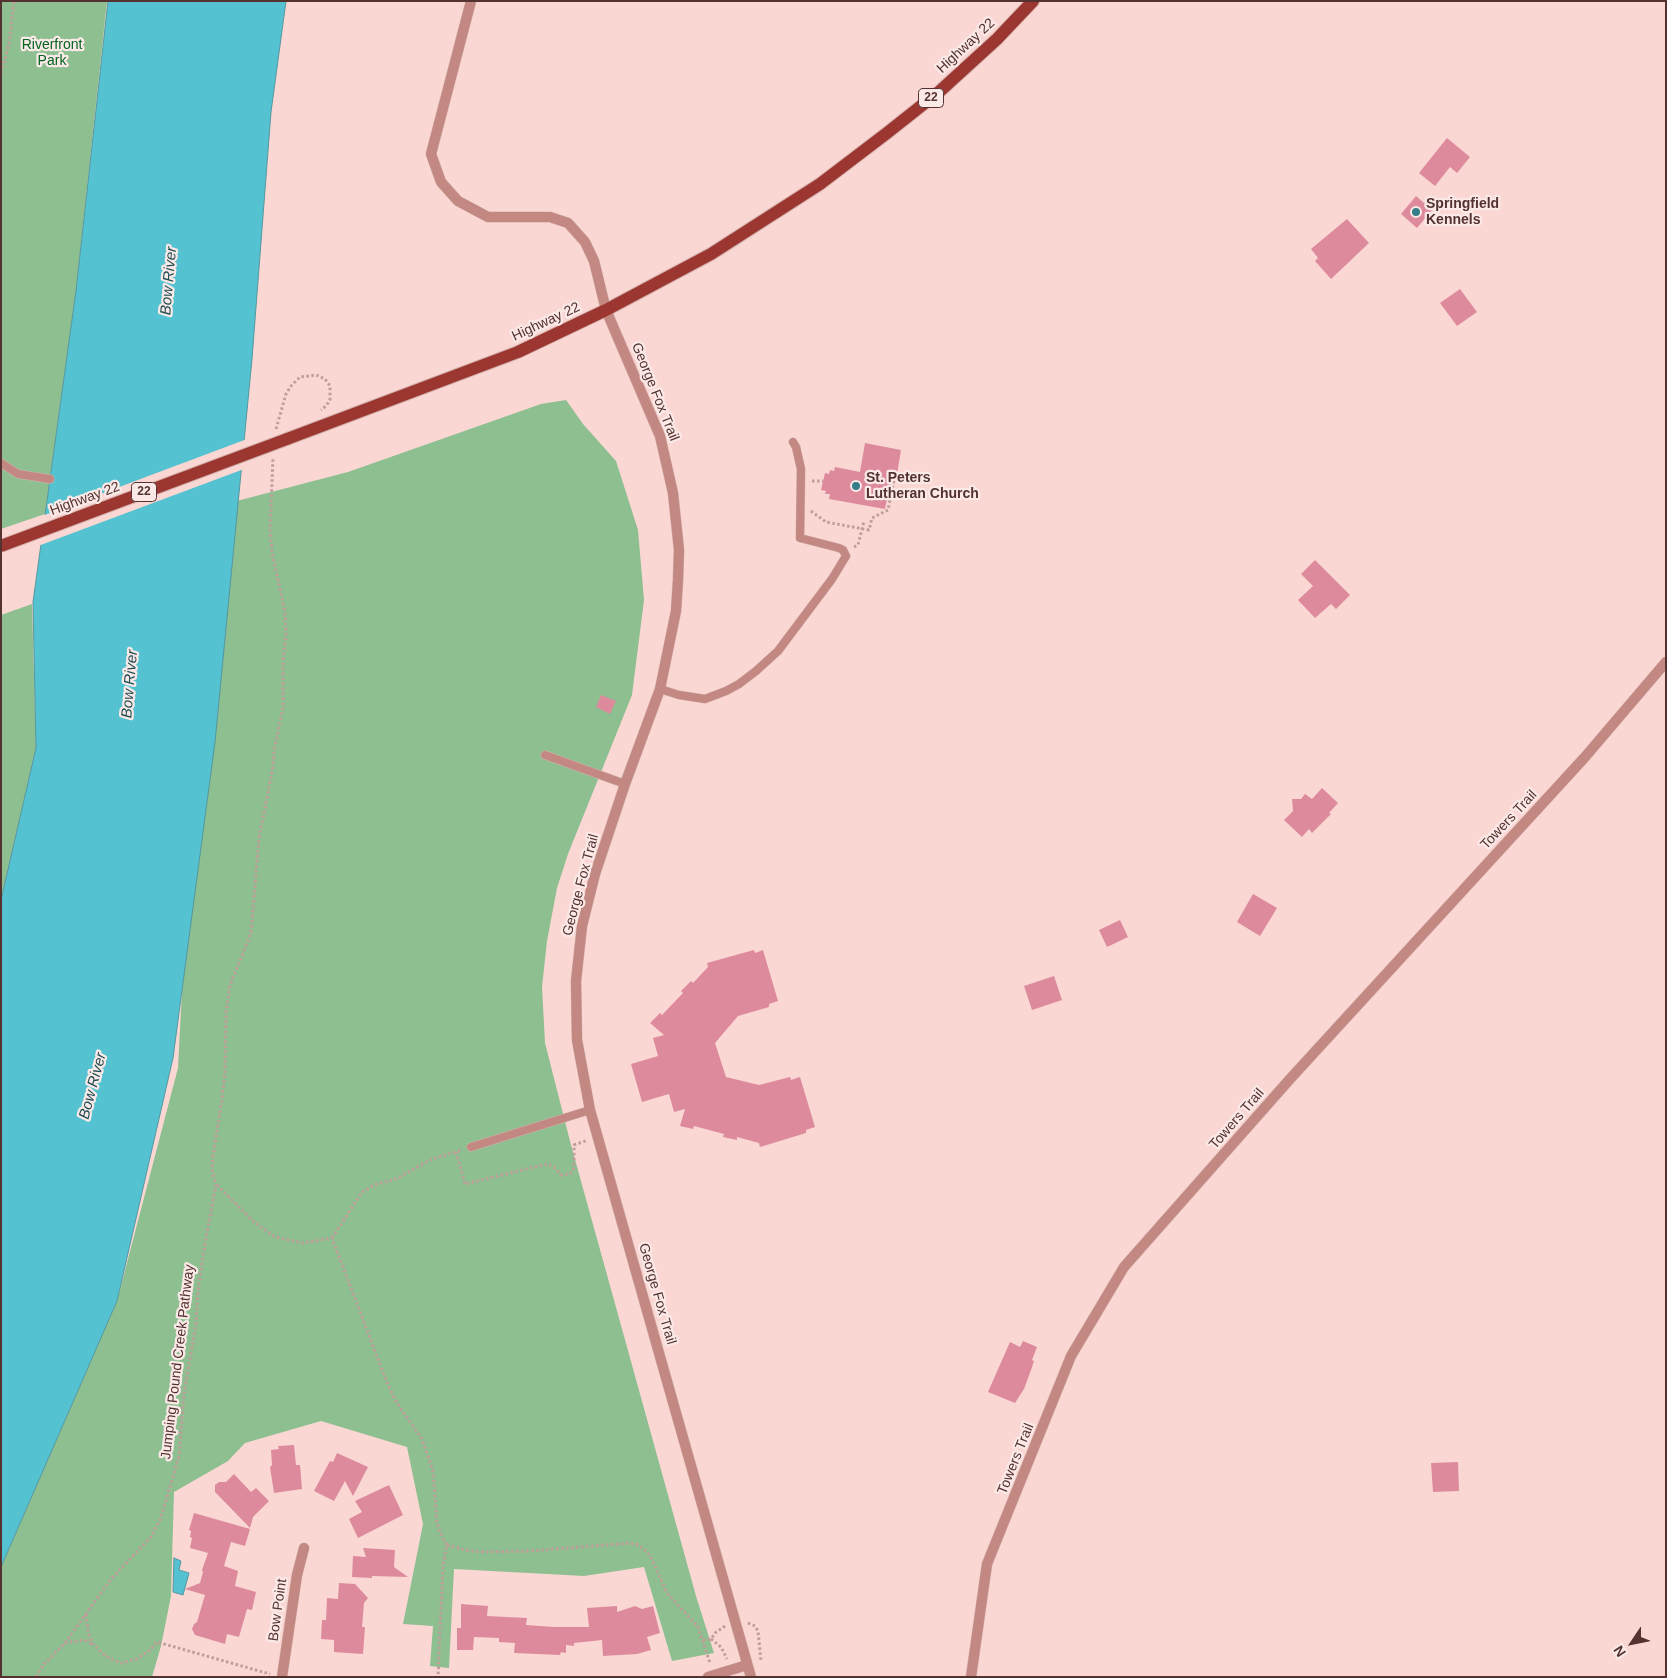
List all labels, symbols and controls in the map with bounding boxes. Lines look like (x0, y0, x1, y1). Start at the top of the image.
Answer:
street label: Highway 22 (934, 15, 998, 77)
park label: Riverfront Park (22, 37, 82, 70)
road number: 22 (918, 89, 944, 108)
place label: Springfield Kennels (1426, 196, 1499, 228)
marker: Springfield Kennels (1410, 206, 1422, 218)
water label: Bow River (157, 246, 181, 316)
street label: Highway 22 (509, 299, 583, 345)
street label: George Fox Trail (628, 340, 682, 444)
place label: St. Peters Lutheran Church (866, 470, 979, 502)
street label: Highway 22 (48, 479, 122, 519)
marker: St. Peters Lutheran Church (850, 480, 862, 492)
road number: 22 (132, 482, 156, 502)
water label: Bow River (118, 649, 142, 719)
street label: Towers Trail (1477, 787, 1541, 853)
street label: George Fox Trail (559, 832, 603, 938)
water label: Bow River (75, 1051, 111, 1121)
street label: Towers Trail (1206, 1085, 1268, 1153)
street label: George Fox Trail (635, 1241, 679, 1347)
street label: Jumping Pound Creek Pathway (158, 1264, 198, 1460)
street label: Towers Trail (994, 1421, 1038, 1497)
street label: Bow Point (265, 1578, 291, 1642)
north arrow (1607, 1618, 1657, 1668)
text: N (1610, 1643, 1629, 1660)

